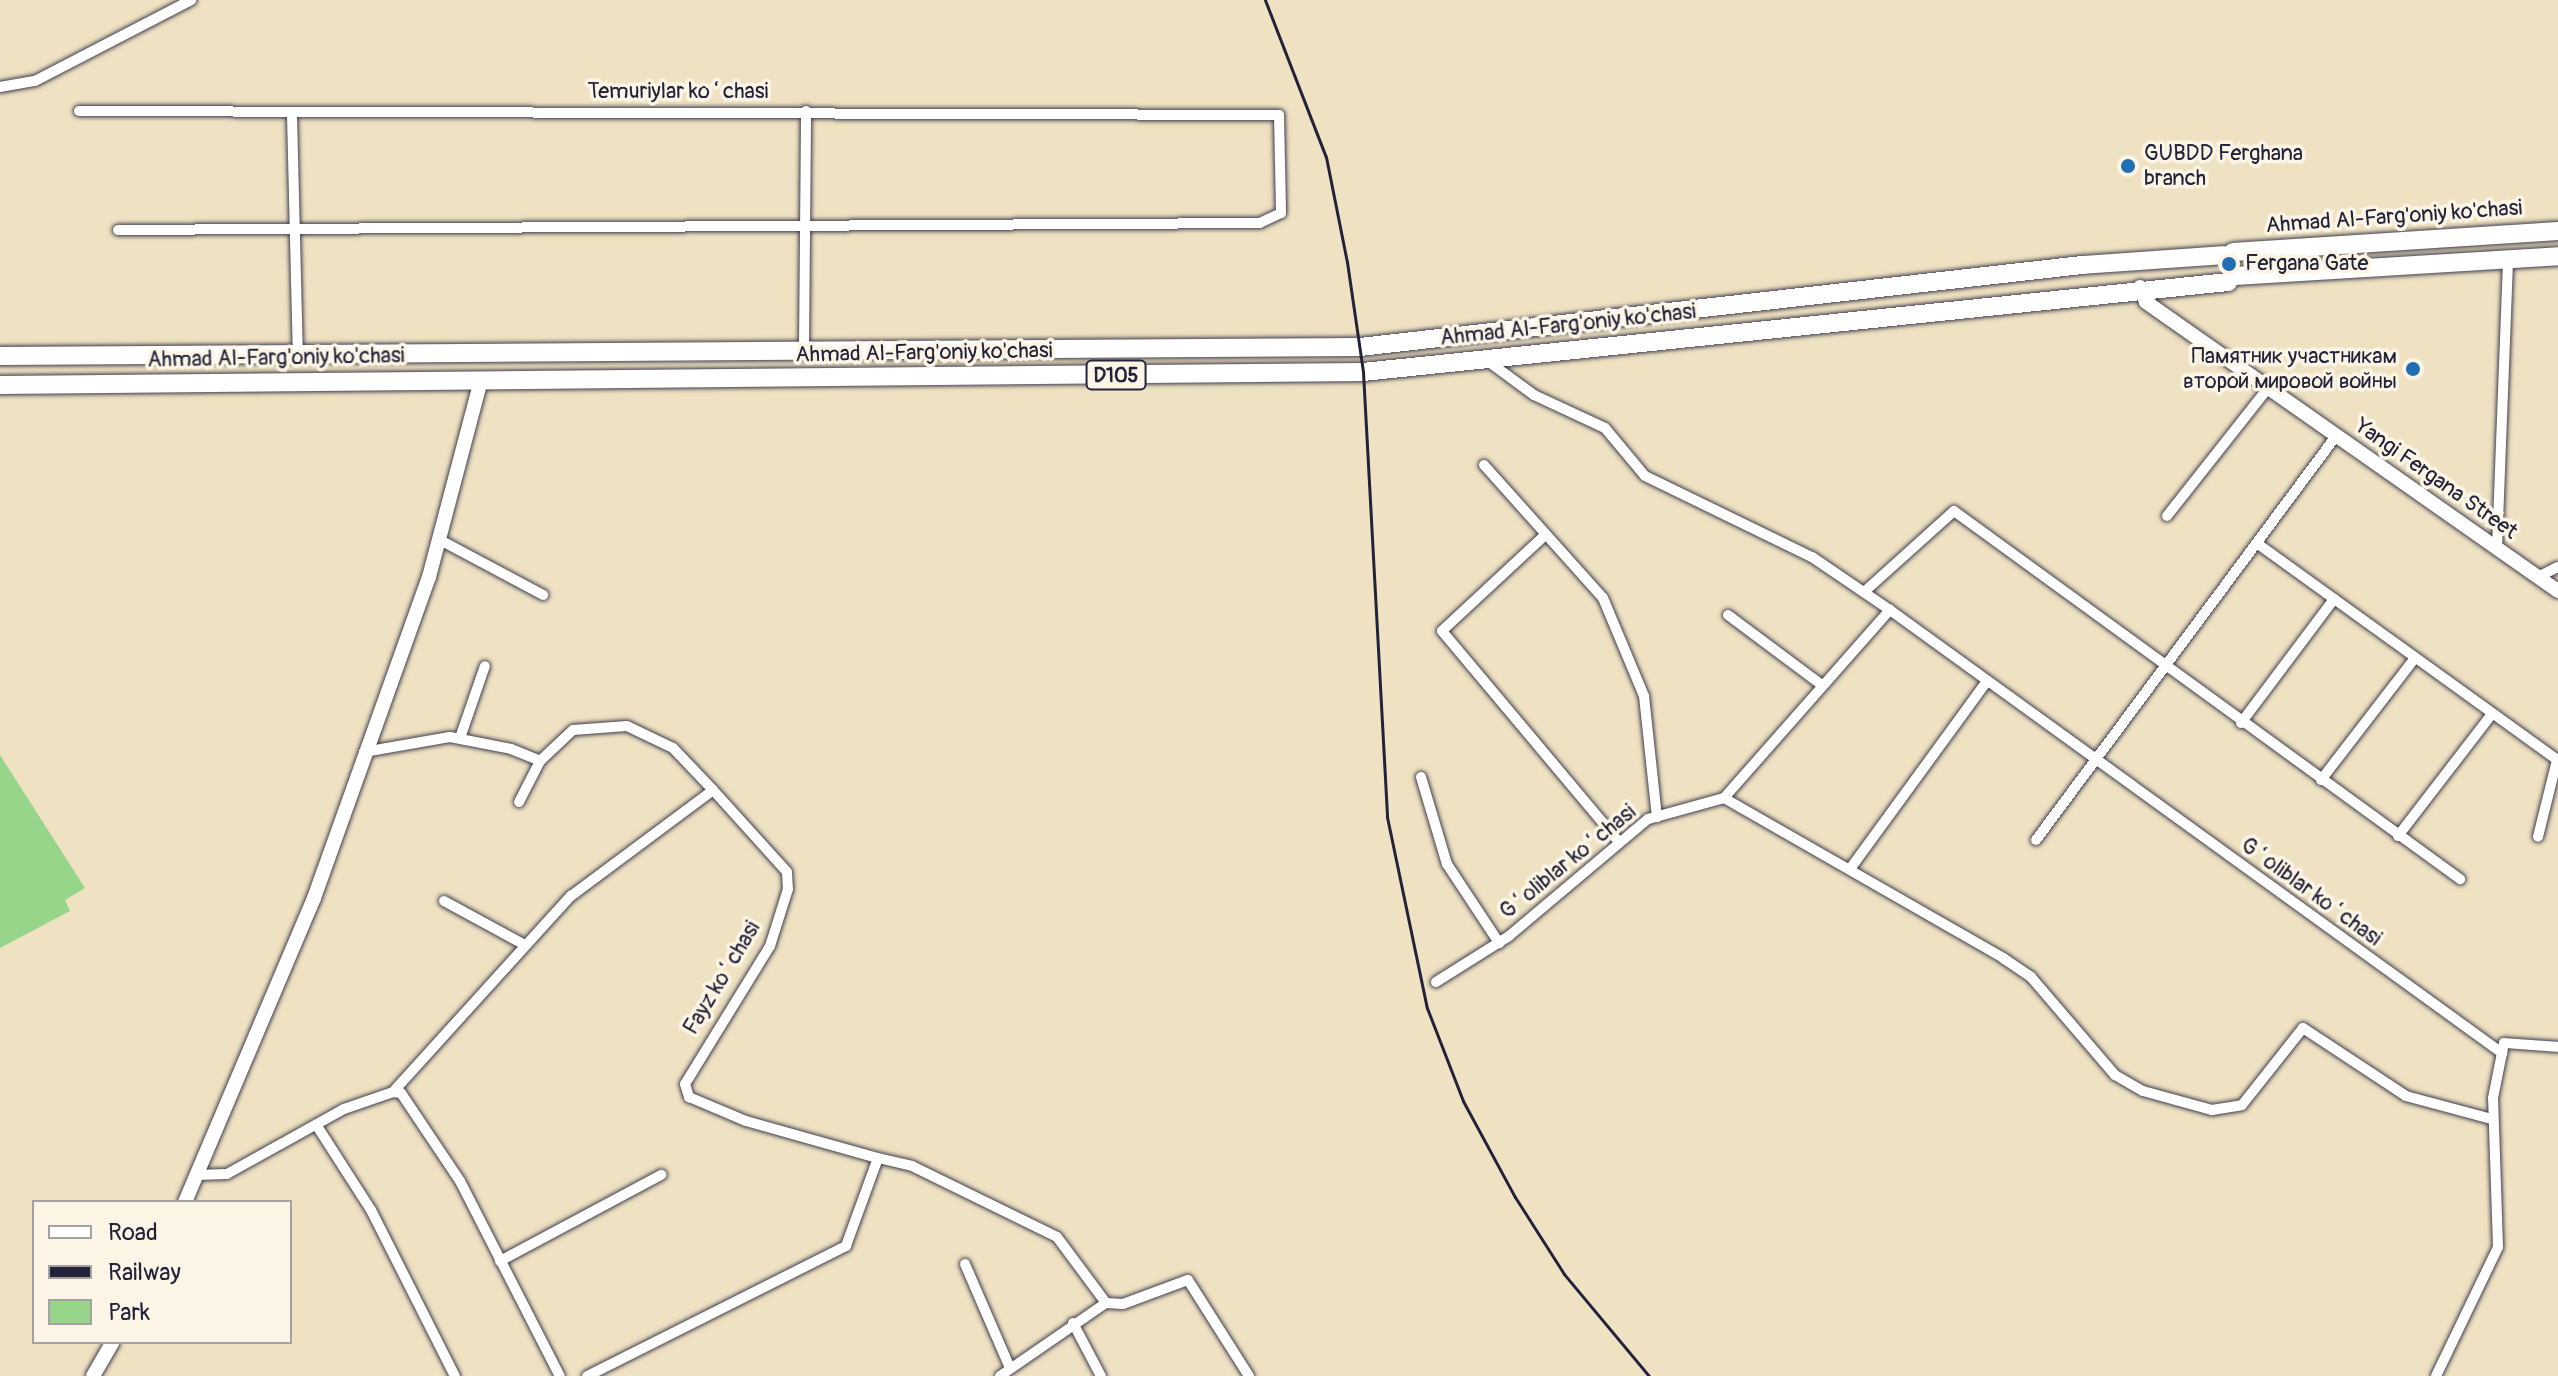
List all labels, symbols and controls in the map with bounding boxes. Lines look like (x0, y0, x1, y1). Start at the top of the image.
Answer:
street label: Temuriylar koʻchasi (587, 79, 769, 105)
place label: GUBDD Ferghana branch (2144, 140, 2303, 192)
marker: GUBDD Ferghana branch (2119, 157, 2137, 175)
street label: Ahmad Al-Farg'oniy ko'chasi (2265, 195, 2523, 239)
place label: Fergana Gate (2245, 251, 2368, 277)
marker: Fergana Gate (2220, 255, 2238, 273)
street label: Ahmad Al-Farg'oniy ko'chasi (1439, 298, 1697, 352)
street label: Ahmad Al-Farg'oniy ko'chasi (795, 338, 1053, 368)
street label: Ahmad Al-Farg'oniy ko'chasi (147, 343, 405, 373)
place label: Памятник участникам второй мировой войны (2183, 343, 2397, 394)
road number: D105 (1084, 359, 1148, 391)
marker: Памятник участникам второй мировой войны (2404, 360, 2422, 378)
street label: Yangi Fergana Street (2349, 413, 2523, 545)
street label: Gʻoliblar koʻchasi (1495, 799, 1641, 925)
street label: Gʻoliblar koʻchasi (2236, 832, 2386, 952)
street label: Fayz koʻchasi (678, 917, 766, 1039)
legend (32, 1200, 292, 1344)
text: Road (108, 1218, 158, 1247)
text: Railway (108, 1258, 181, 1287)
text: Park (108, 1298, 150, 1327)

